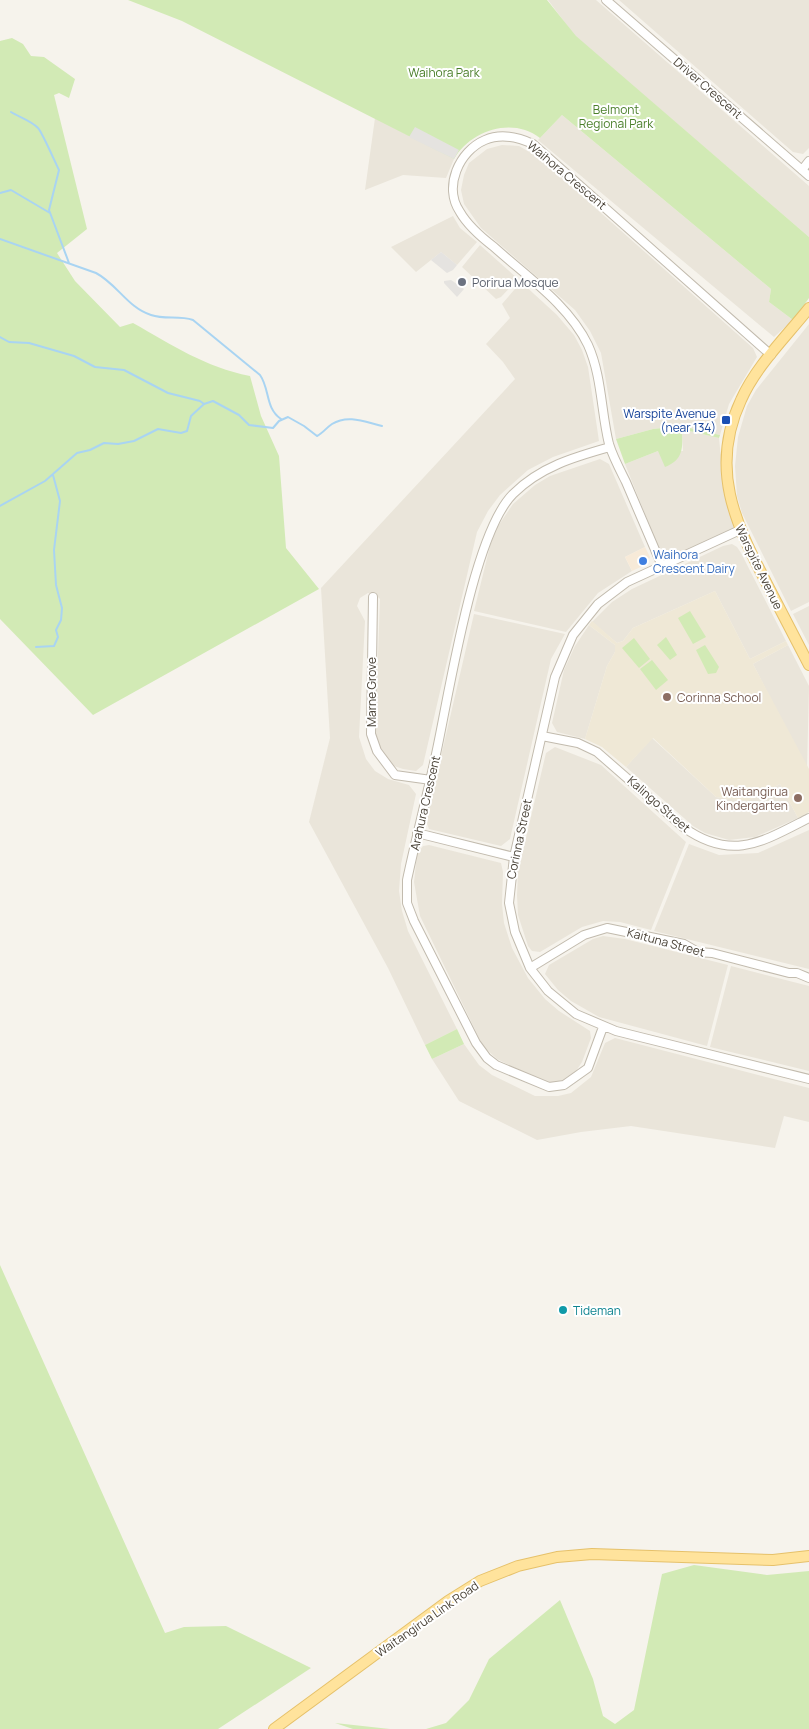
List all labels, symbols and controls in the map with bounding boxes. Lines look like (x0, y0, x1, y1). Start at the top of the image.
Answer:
street label: Driver Crescent (670, 53, 746, 123)
park label: Waihora Park (408, 64, 481, 81)
park label: Belmont Regional Park (579, 101, 654, 132)
street label: Waihora Crescent (524, 137, 610, 213)
place label: Porirua Mosque (472, 274, 559, 291)
marker: Porirua Mosque (456, 276, 468, 288)
place label: Warspite Avenue (near 134) (623, 405, 716, 436)
marker: Warspite Avenue (near 134) (720, 414, 732, 426)
street label: Warspite Avenue (731, 522, 787, 612)
place label: Waihora Crescent Dairy (653, 546, 736, 577)
marker: Waihora Crescent Dairy (637, 555, 649, 567)
street label: Marne Grove (363, 657, 380, 727)
place label: Corinna School (677, 689, 761, 706)
marker: Corinna School (661, 691, 673, 703)
street label: Arahura Crescent (406, 754, 444, 852)
street label: Kalingo Street (624, 772, 694, 836)
place label: Waitangirua Kindergarten (716, 783, 788, 814)
marker: Waitangirua Kindergarten (792, 792, 804, 804)
street label: Corinna Street (502, 797, 536, 881)
street label: Kaituna Street (625, 923, 707, 961)
place label: Tideman (573, 1302, 621, 1319)
marker: Tideman (557, 1304, 569, 1316)
street label: Waitangirua Link Road (372, 1577, 482, 1661)

